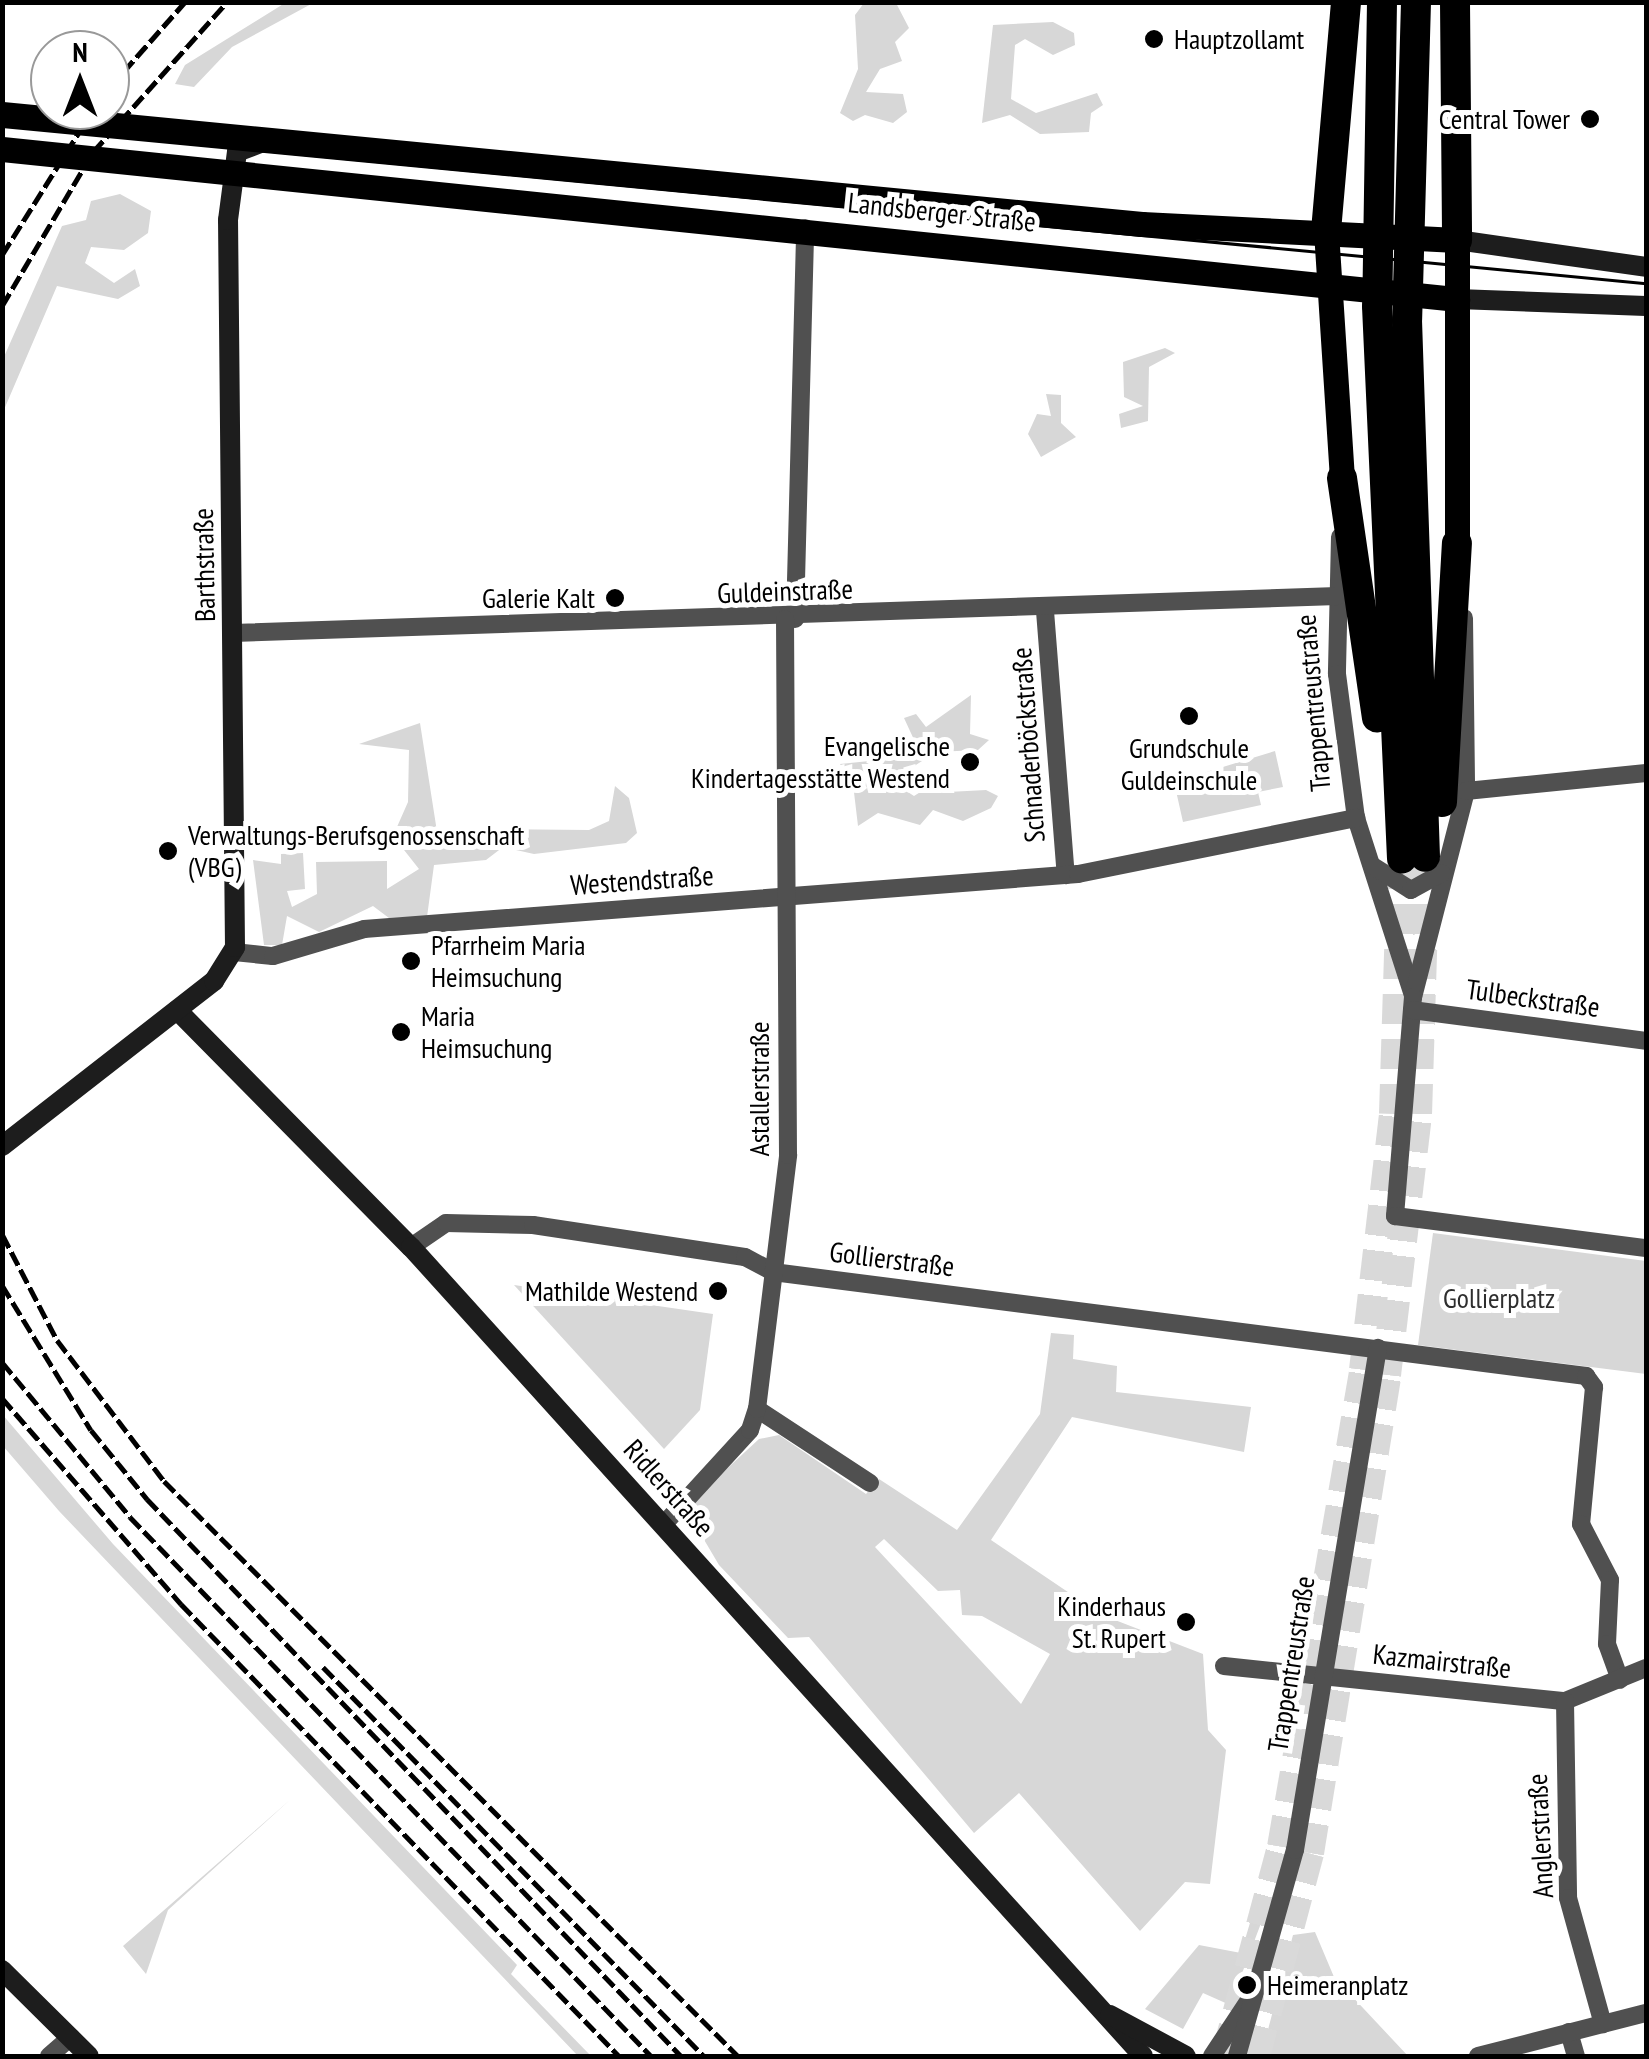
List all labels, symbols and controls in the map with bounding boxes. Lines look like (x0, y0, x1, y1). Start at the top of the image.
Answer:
place label: Hauptzollamt (1174, 22, 1304, 56)
marker: Hauptzollamt (1143, 28, 1165, 50)
north arrow (30, 30, 130, 130)
text: N (72, 33, 88, 70)
place label: Central Tower (1438, 102, 1570, 136)
marker: Central Tower (1579, 108, 1601, 130)
street label: Landsberger Straße (846, 185, 1038, 239)
street label: Barthstraße (186, 508, 222, 622)
street label: Guldeinstraße (717, 572, 853, 610)
place label: Galerie Kalt (482, 581, 595, 615)
marker: Galerie Kalt (604, 587, 626, 609)
street label: Trappentreustraße (1289, 613, 1337, 793)
street label: Schnaderböckstraße (1004, 646, 1052, 844)
marker: Grundschule Guldeinschule (1178, 705, 1200, 727)
place label: Evangelische Kindertagesstätte Westend (690, 729, 950, 795)
place label: Grundschule Guldeinschule (1121, 731, 1257, 797)
marker: Evangelische Kindertagesstätte Westend (959, 751, 981, 773)
place label: Verwaltungs-Berufsgenossenschaft (VBG) (188, 818, 525, 884)
marker: Verwaltungs-Berufsgenossenschaft (VBG) (157, 840, 179, 862)
street label: Westendstraße (569, 858, 715, 902)
place label: Pfarrheim Maria Heimsuchung (431, 928, 585, 994)
marker: Pfarrheim Maria Heimsuchung (400, 950, 422, 972)
street label: Tulbeckstraße (1464, 972, 1602, 1024)
place label: Maria Heimsuchung (421, 999, 552, 1065)
marker: Maria Heimsuchung (390, 1021, 412, 1043)
street label: Astallerstraße (742, 1021, 776, 1157)
street label: Gollierstraße (828, 1235, 956, 1283)
place label: Mathilde Westend (524, 1274, 698, 1308)
marker: Mathilde Westend (707, 1280, 729, 1302)
park label: Gollierplatz (1443, 1281, 1555, 1315)
street label: Ridlerstraße (617, 1433, 721, 1543)
street label: Trappentreustraße (1261, 1574, 1321, 1754)
place label: Kinderhaus St. Rupert (1057, 1589, 1166, 1655)
marker: Kinderhaus St. Rupert (1175, 1611, 1197, 1633)
street label: Kazmairstraße (1371, 1637, 1513, 1685)
street label: Anglerstraße (1520, 1773, 1560, 1899)
place label: Heimeranplatz (1267, 1968, 1408, 2002)
marker: Heimeranplatz (1236, 1974, 1258, 1996)

